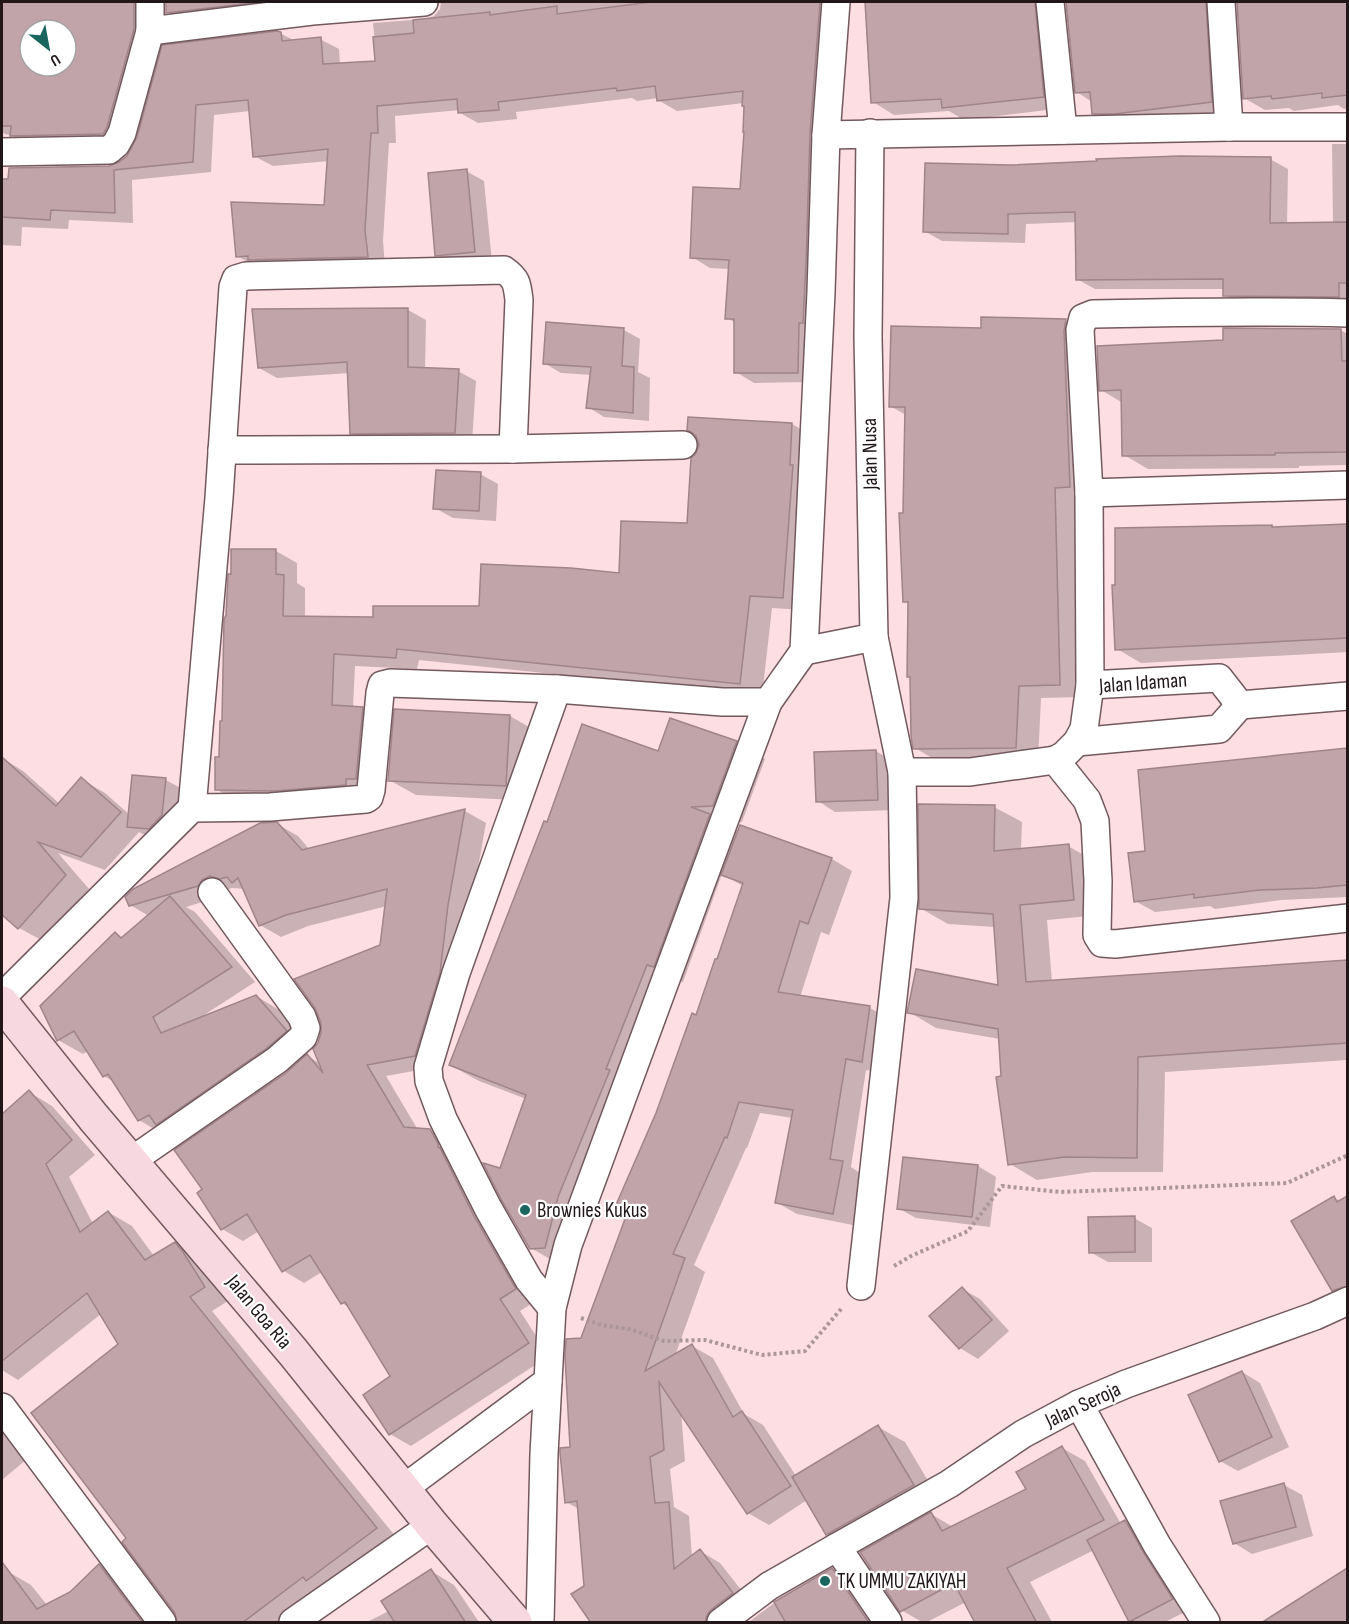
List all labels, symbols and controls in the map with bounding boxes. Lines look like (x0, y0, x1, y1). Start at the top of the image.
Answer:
north arrow (18, 18, 78, 78)
text: U (46, 49, 63, 70)
street label: Jalan Nusa (857, 418, 883, 491)
street label: Jalan Idaman (1097, 667, 1188, 699)
place label: Brownies Kukus (537, 1198, 647, 1223)
marker: Brownies Kukus (518, 1203, 532, 1217)
street label: Jalan Goa Ria (220, 1269, 297, 1354)
street label: Jalan Seroja (1040, 1377, 1125, 1434)
place label: TK UMMU ZAKIYAH (837, 1569, 966, 1594)
marker: TK UMMU ZAKIYAH (818, 1574, 832, 1588)

